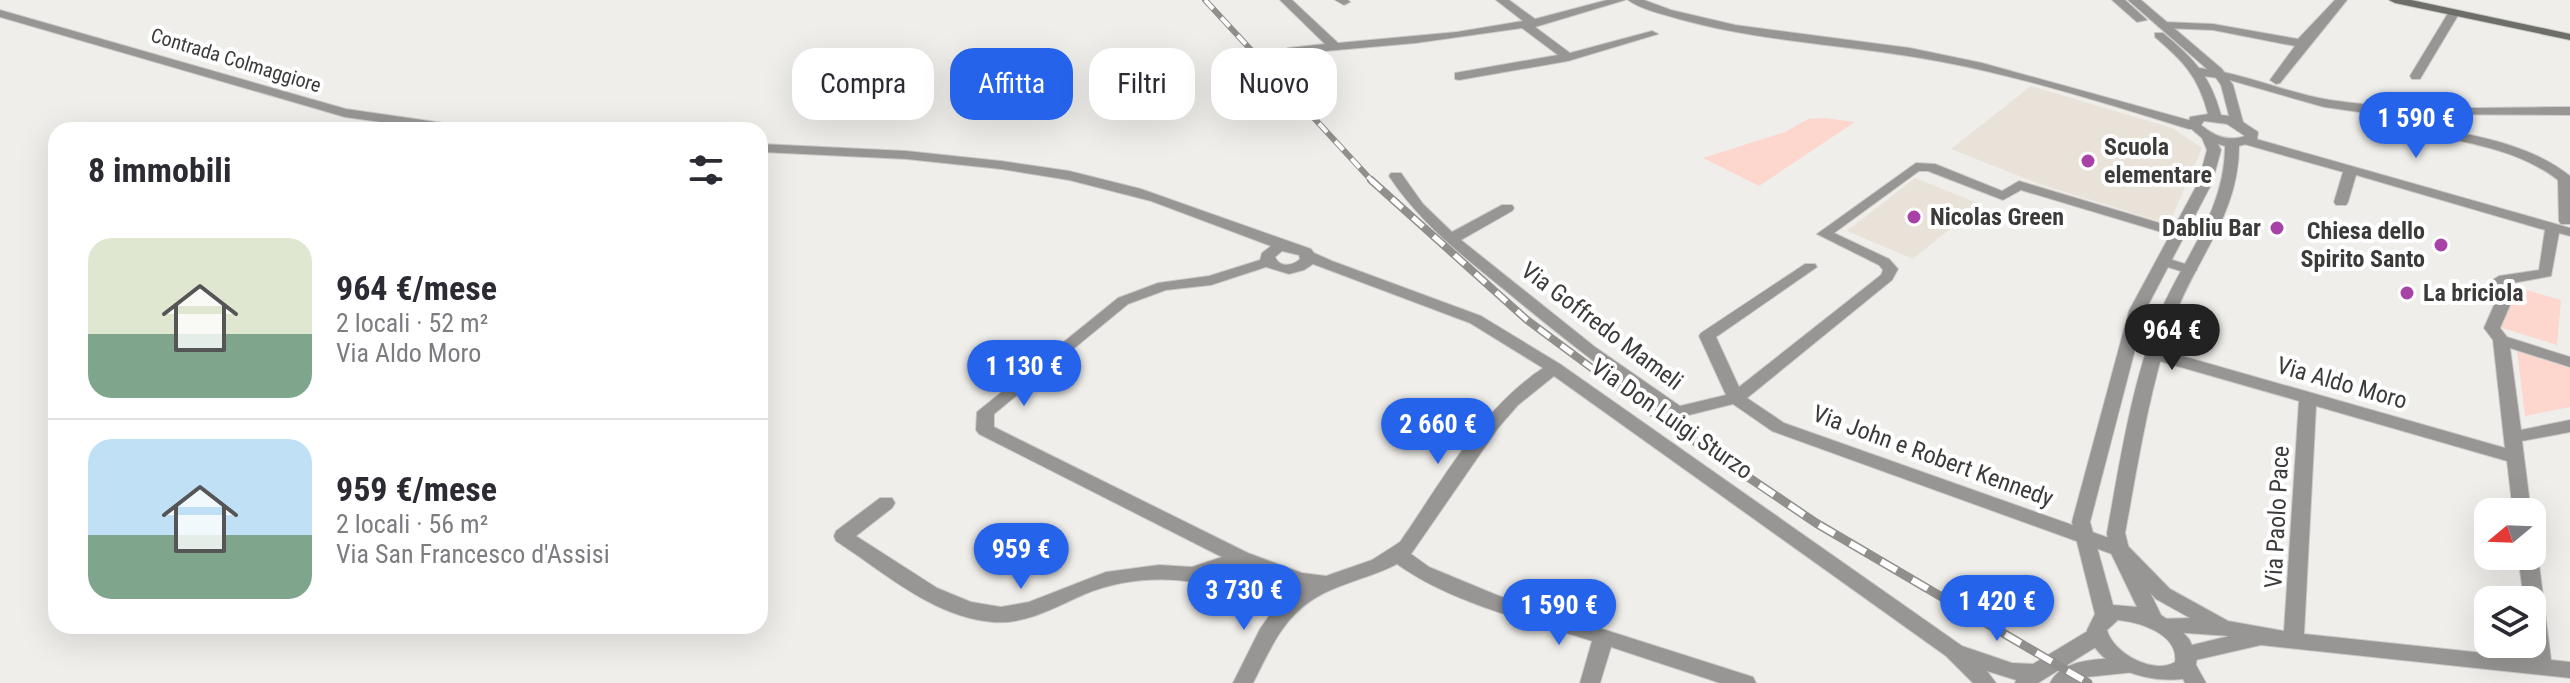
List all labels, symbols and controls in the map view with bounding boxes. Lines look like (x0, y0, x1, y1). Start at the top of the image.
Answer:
street label: Contrada Colmaggiore (148, 23, 324, 97)
chip: Compra (792, 48, 934, 120)
chip: Affitta (950, 48, 1073, 120)
chip: Filtri (1089, 48, 1195, 120)
chip: Nuovo (1211, 48, 1337, 120)
pin: 1 590 € (2342, 92, 2490, 160)
text: 1 590 € (2377, 103, 2455, 133)
place label: Scuola elementare (2104, 133, 2212, 189)
icon: filters (684, 148, 728, 192)
text: 8 immobili (88, 150, 231, 190)
marker: Scuola elementare (2079, 152, 2097, 170)
place label: Nicolas Green (1930, 203, 2064, 231)
marker: Nicolas Green (1905, 208, 1923, 226)
place label: Dabliu Bar (2162, 214, 2261, 242)
place label: Chiesa dello Spirito Santo (2301, 217, 2425, 273)
marker: Dabliu Bar (2268, 219, 2286, 237)
marker: Chiesa dello Spirito Santo (2432, 236, 2450, 254)
street label: Via Goffredo Mameli (1516, 256, 1688, 396)
text: 964 €/mese (336, 268, 497, 308)
icon: home (152, 270, 248, 366)
place label: La briciola (2423, 279, 2524, 307)
marker: La briciola (2398, 284, 2416, 302)
pin: 964 € (2116, 304, 2228, 372)
text: 2 locali · 52 m² (336, 308, 488, 338)
text: 964 € (2143, 315, 2201, 345)
text: Via Aldo Moro (336, 338, 481, 368)
pin: 1 130 € (950, 340, 1098, 408)
text: 1 130 € (985, 351, 1063, 381)
street label: Via Aldo Moro (2274, 351, 2410, 415)
street label: Via Don Luigi Sturzo (1586, 353, 1758, 485)
pin: 2 660 € (1364, 398, 1512, 466)
street label: Via John e Robert Kennedy (1809, 399, 2057, 513)
text: 2 660 € (1399, 409, 1477, 439)
street label: Via Paolo Pace (2259, 445, 2295, 589)
text: 959 €/mese (336, 469, 497, 509)
icon: home (152, 471, 248, 567)
north arrow (2474, 498, 2546, 570)
map controls (2474, 498, 2546, 658)
text: 2 locali · 56 m² (336, 509, 488, 539)
pin: 959 € (965, 523, 1077, 591)
text: 959 € (992, 534, 1050, 564)
text: Via San Francesco d'Assisi (336, 539, 610, 569)
pin: 3 730 € (1170, 564, 1318, 632)
text: 3 730 € (1205, 575, 1283, 605)
pin: 1 420 € (1923, 575, 2071, 643)
pin: 1 590 € (1485, 579, 1633, 647)
text: 1 420 € (1958, 586, 2036, 616)
button: layers (2474, 586, 2546, 658)
text: 1 590 € (1520, 590, 1598, 620)

